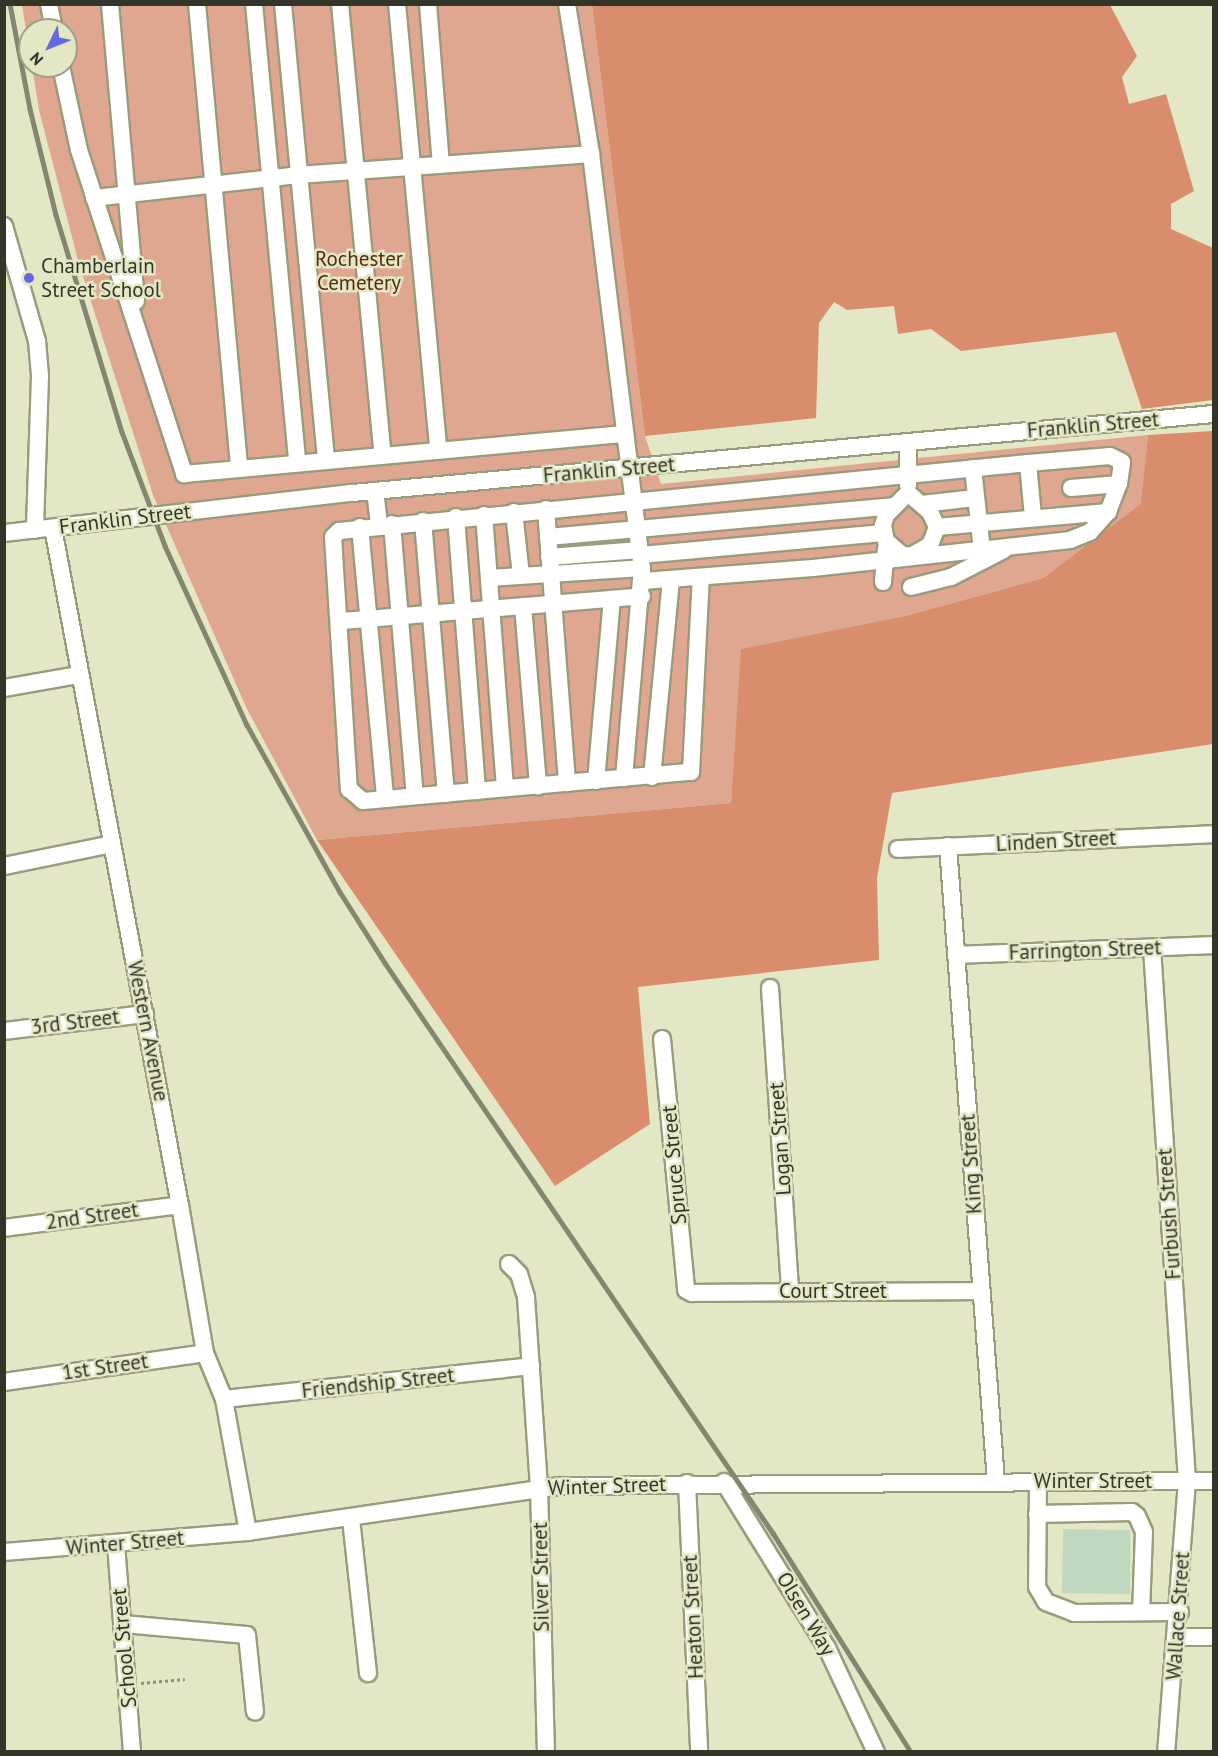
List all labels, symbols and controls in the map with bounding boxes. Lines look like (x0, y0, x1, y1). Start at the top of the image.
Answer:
north arrow (18, 18, 78, 78)
text: N (25, 48, 47, 70)
park label: Rochester Cemetery (315, 246, 403, 296)
place label: Chamberlain Street School (41, 253, 161, 303)
marker: Chamberlain Street School (22, 271, 36, 285)
street label: Franklin Street (1026, 407, 1160, 443)
street label: Franklin Street (542, 452, 676, 488)
street label: Franklin Street (58, 498, 192, 540)
street label: Linden Street (995, 825, 1117, 857)
street label: Farrington Street (1008, 935, 1162, 965)
street label: Western Avenue (122, 958, 174, 1104)
street label: 3rd Street (29, 1004, 121, 1040)
street label: Logan Street (763, 1082, 797, 1196)
street label: Spruce Street (656, 1104, 692, 1226)
street label: King Street (955, 1113, 987, 1215)
street label: Furbush Street (1152, 1148, 1186, 1280)
street label: 2nd Street (44, 1197, 140, 1235)
street label: Court Street (779, 1278, 887, 1304)
street label: 1st Street (60, 1348, 150, 1386)
street label: Friendship Street (300, 1362, 456, 1404)
street label: Winter Street (1034, 1468, 1152, 1494)
street label: Winter Street (547, 1471, 667, 1501)
street label: Silver Street (527, 1522, 555, 1632)
street label: Winter Street (65, 1525, 185, 1561)
street label: Wallace Street (1161, 1551, 1195, 1681)
street label: Heaton Street (677, 1554, 709, 1680)
street label: Olsen Way (771, 1567, 841, 1661)
street label: School Street (106, 1587, 142, 1709)

